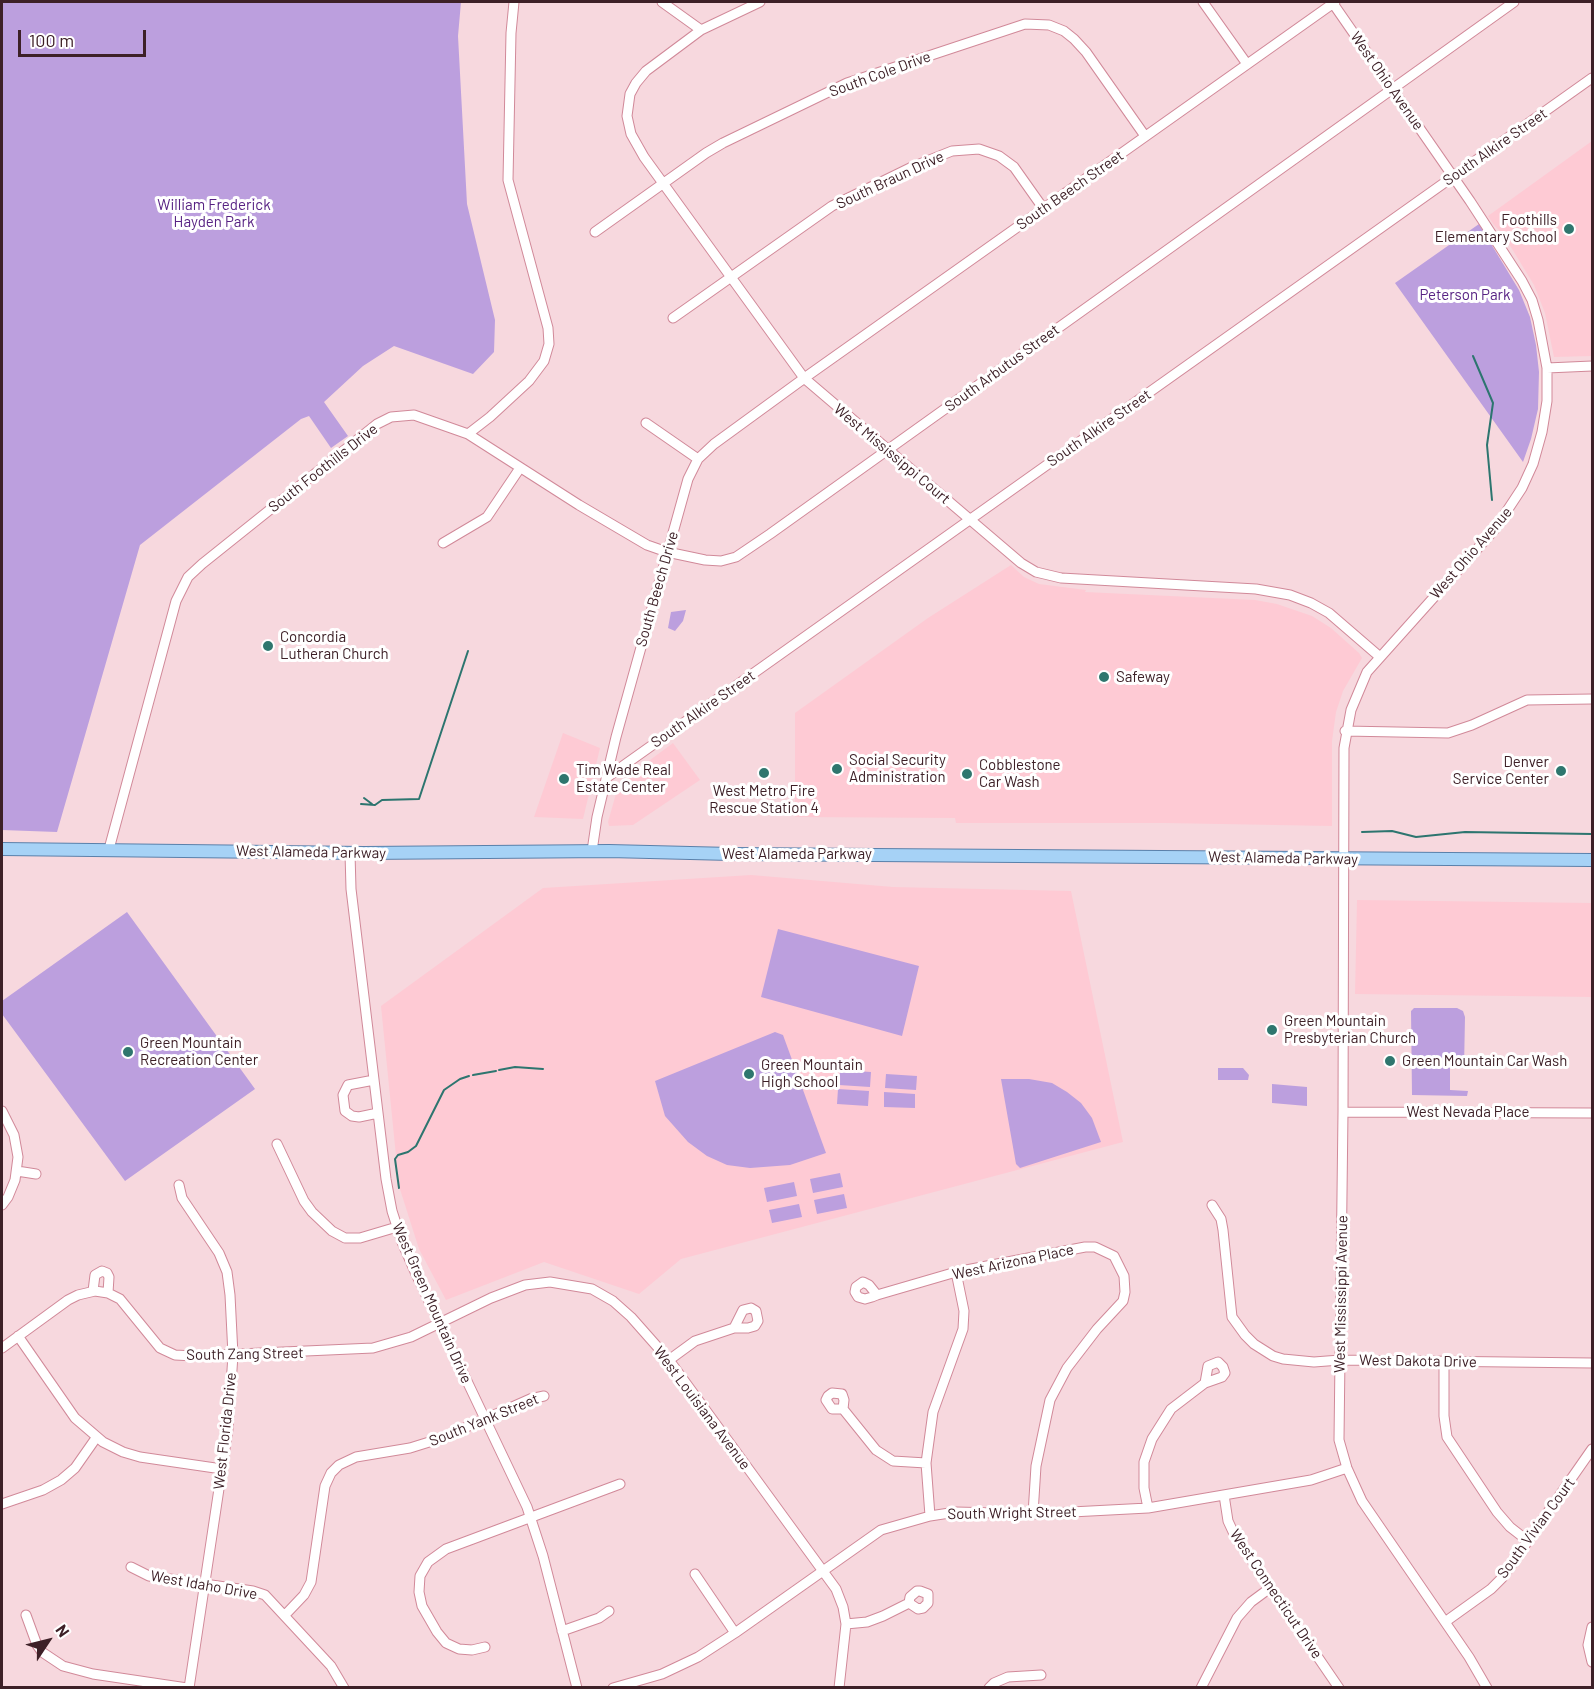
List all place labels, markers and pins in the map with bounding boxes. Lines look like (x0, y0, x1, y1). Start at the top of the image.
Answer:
place label: Foothills Elementary School (1435, 211, 1557, 246)
marker: Foothills Elementary School (1562, 222, 1576, 236)
place label: Concordia Lutheran Church (280, 628, 389, 663)
marker: Concordia Lutheran Church (261, 639, 275, 653)
place label: Safeway (1116, 668, 1170, 686)
marker: Safeway (1097, 670, 1111, 684)
place label: Social Security Administration (849, 751, 946, 786)
place label: Denver Service Center (1453, 753, 1549, 788)
place label: Cobblestone Car Wash (979, 756, 1061, 791)
place label: Tim Wade Real Estate Center (576, 761, 671, 796)
marker: Social Security Administration (830, 762, 844, 776)
marker: Denver Service Center (1554, 764, 1568, 778)
marker: West Metro Fire Rescue Station 4 (757, 766, 771, 780)
marker: Cobblestone Car Wash (960, 767, 974, 781)
marker: Tim Wade Real Estate Center (557, 772, 571, 786)
place label: West Metro Fire Rescue Station 4 (709, 782, 819, 817)
place label: Green Mountain Presbyterian Church (1284, 1012, 1416, 1047)
marker: Green Mountain Presbyterian Church (1265, 1023, 1279, 1037)
place label: Green Mountain Recreation Center (140, 1034, 258, 1069)
marker: Green Mountain Recreation Center (121, 1045, 135, 1059)
place label: Green Mountain Car Wash (1402, 1052, 1567, 1070)
marker: Green Mountain Car Wash (1383, 1054, 1397, 1068)
place label: Green Mountain High School (761, 1056, 863, 1091)
marker: Green Mountain High School (742, 1067, 756, 1081)

